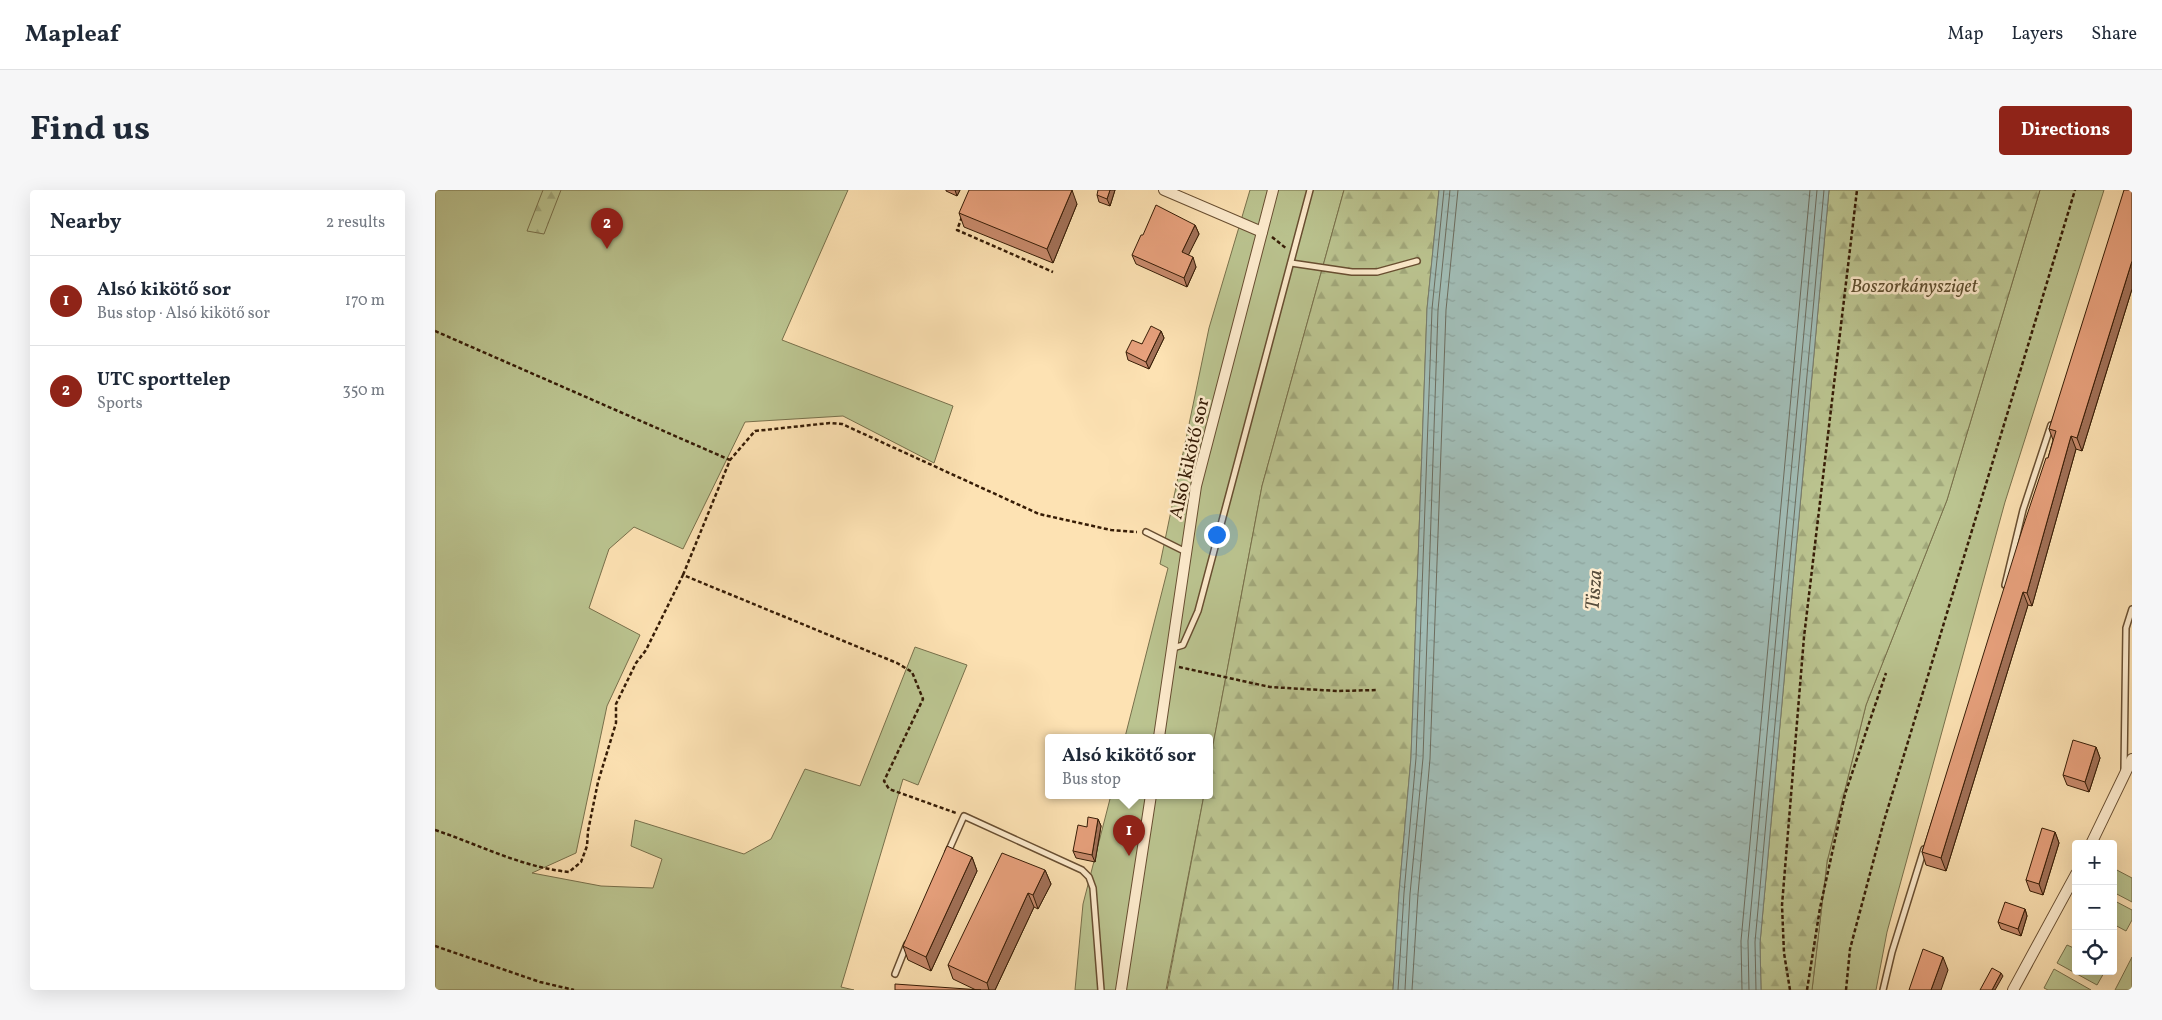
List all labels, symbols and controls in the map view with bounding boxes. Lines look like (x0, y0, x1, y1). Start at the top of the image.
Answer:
text: Mapleaf (25, 18, 119, 52)
text: Map (1947, 22, 1983, 47)
text: Layers (2011, 22, 2063, 47)
text: Share (2091, 22, 2137, 47)
text: Find us (30, 106, 150, 154)
button: Directions (1999, 106, 2132, 155)
text: Nearby (50, 208, 121, 237)
pin: 2 (591, 208, 623, 249)
text: 2 results (326, 212, 385, 234)
park label: Boszorkánysziget (1850, 274, 1978, 300)
text: Alsó kikötő sor (97, 277, 231, 303)
text: 1 (63, 290, 69, 312)
text: 170 m (345, 290, 385, 312)
text: Bus stop · Alsó kikötő sor (97, 303, 270, 325)
text: UTC sporttelep (97, 367, 231, 393)
text: 2 (62, 380, 70, 402)
text: 350 m (342, 380, 385, 402)
text: Sports (97, 393, 143, 415)
street label: Alsó kikötő sor (1163, 395, 1217, 522)
your location (1204, 522, 1230, 548)
water label: Tisza (1580, 569, 1610, 611)
popup (1045, 734, 1213, 799)
text: Alsó kikötő sor (1062, 743, 1196, 769)
text: Bus stop (1062, 769, 1121, 791)
pin: 1 (1113, 815, 1145, 856)
map controls (2072, 840, 2117, 975)
button: + (2072, 840, 2117, 885)
button: − (2072, 885, 2117, 930)
button: locate (2072, 930, 2117, 975)

